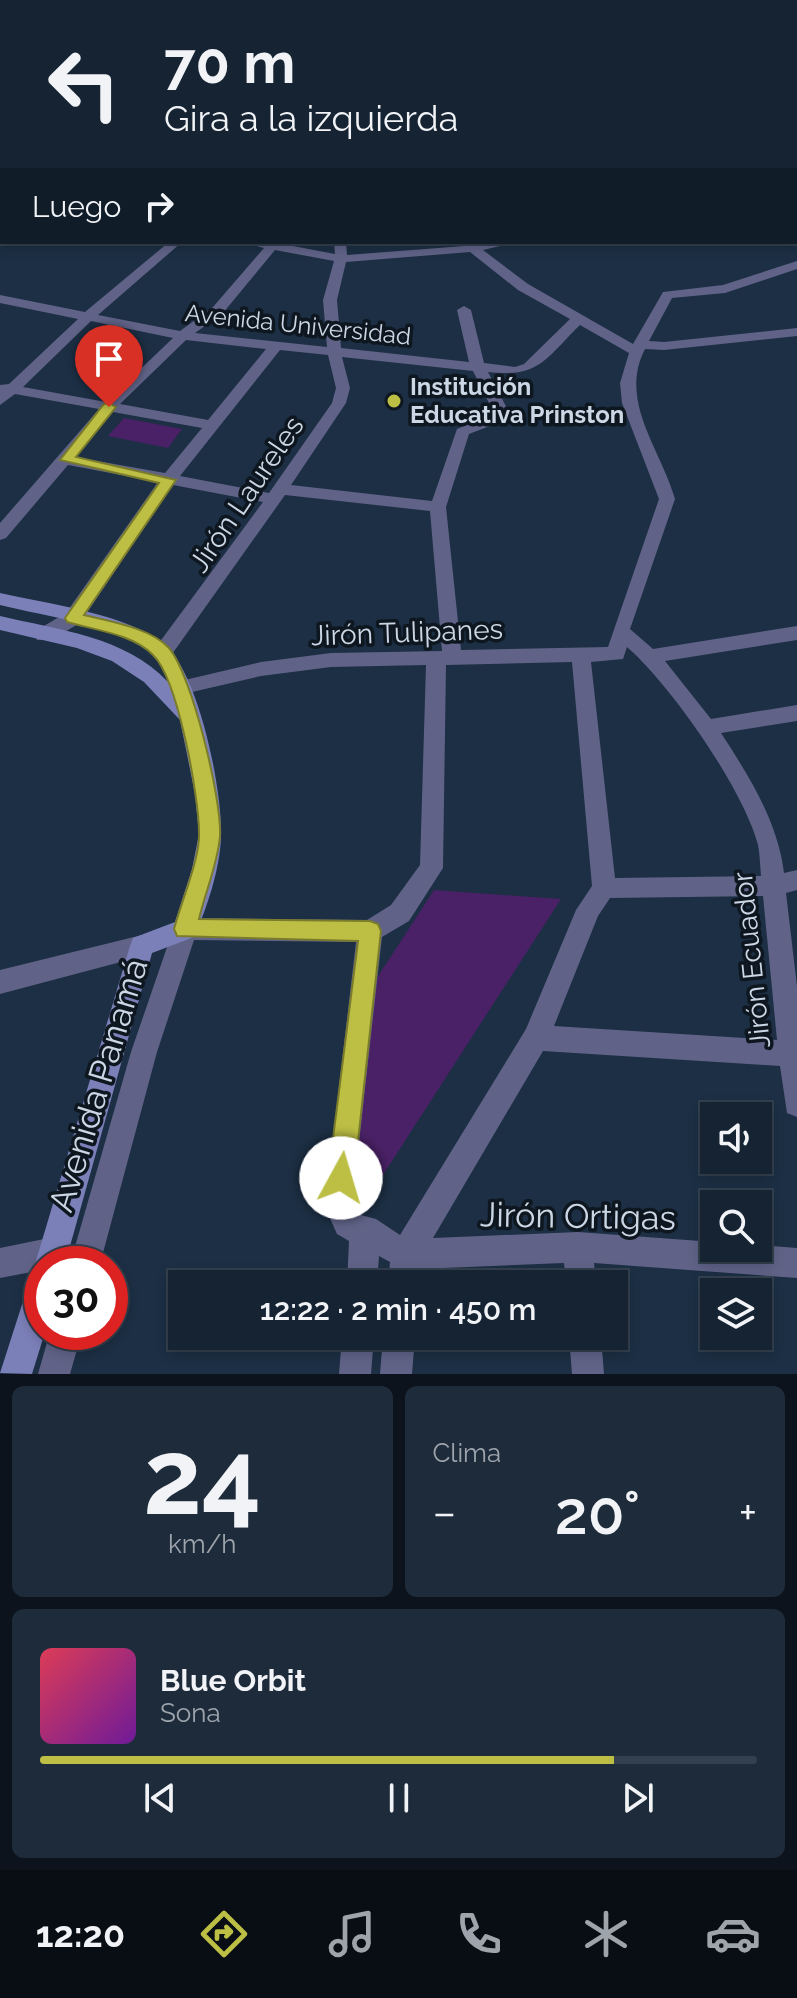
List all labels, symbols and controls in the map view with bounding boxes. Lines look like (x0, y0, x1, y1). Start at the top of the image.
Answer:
text: 70 m (164, 30, 295, 96)
icon: left (32, 32, 136, 136)
text: Gira a la izquierda (164, 97, 458, 139)
icon: right (137, 184, 181, 228)
text: Luego (32, 189, 121, 224)
street label: Avenida Universidad (184, 298, 412, 351)
pin (75, 325, 143, 407)
icon: arrive (87, 337, 131, 381)
place label: Institución Educativa Prinston (410, 372, 624, 429)
marker: Institución Educativa Prinston (385, 392, 403, 410)
street label: Jirón Laureles (182, 410, 311, 578)
street label: Jirón Tulipanes (310, 613, 504, 652)
street label: Jirón Ecuador (726, 870, 777, 1050)
street label: Avenida Panamá (40, 954, 156, 1216)
map controls (700, 1102, 772, 1350)
button: sound (700, 1102, 772, 1174)
position arrow (299, 1136, 383, 1220)
button: search (700, 1190, 772, 1262)
street label: Jirón Ortigas (480, 1194, 676, 1238)
speed limit sign: 30 (24, 1246, 128, 1350)
button: layers (700, 1278, 772, 1350)
text: 12:22 · 2 min · 450 m (260, 1292, 536, 1327)
text: 24 (143, 1416, 261, 1538)
text: Clima (433, 1438, 501, 1468)
text: 20° (555, 1478, 640, 1548)
text: − (433, 1487, 456, 1538)
text: + (739, 1487, 757, 1538)
text: km/h (168, 1529, 237, 1559)
text: Blue Orbit (160, 1663, 306, 1698)
text: Sona (160, 1698, 221, 1728)
icon: previous (138, 1776, 182, 1820)
icon: pause (377, 1776, 421, 1820)
icon: next (616, 1776, 660, 1820)
icon: directions (196, 1906, 252, 1962)
icon: music (324, 1906, 380, 1962)
icon: phone (451, 1906, 507, 1962)
icon: climate (578, 1906, 634, 1962)
icon: car (705, 1906, 761, 1962)
text: 12:20 (36, 1913, 125, 1955)

